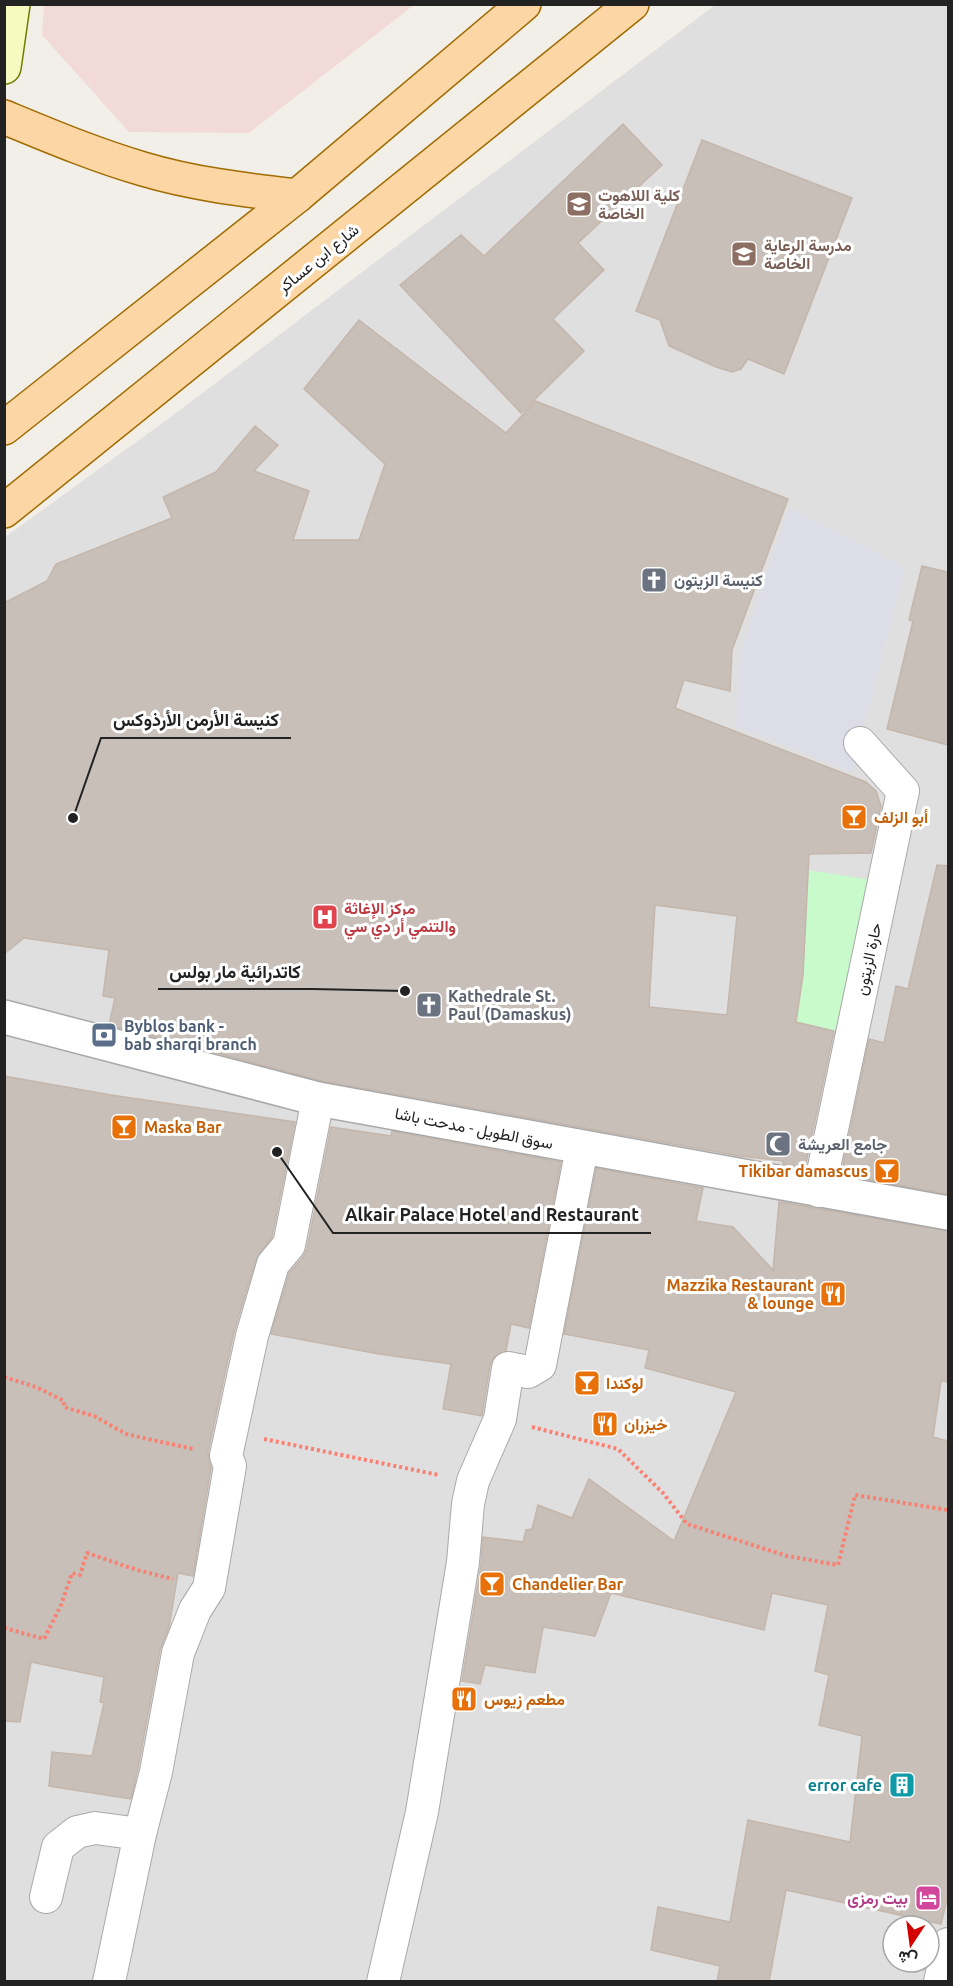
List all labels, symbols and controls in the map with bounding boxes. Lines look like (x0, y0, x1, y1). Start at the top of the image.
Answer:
place label: كلية اللاهوت الخاصة (598, 186, 680, 222)
school or university icon: كلية اللاهوت الخاصة (564, 189, 594, 219)
street label: شارع ابن عساكر (273, 220, 364, 299)
place label: مدرسة الرعاية الخاصة (764, 236, 852, 272)
school or university icon: مدرسة الرعاية الخاصة (729, 239, 759, 269)
church icon: كنيسة الزيتون (639, 565, 669, 595)
place label: كنيسة الزيتون (674, 571, 763, 591)
callout: كنيسة الأرمن الأرذوكس (101, 702, 291, 738)
text: كنيسة الأرمن الأرذوكس (113, 709, 279, 731)
bar icon: أبو الزلف (839, 802, 869, 832)
place label: أبو الزلف (874, 808, 928, 828)
place label: مركز الإغاثة والتنمي أر دي سي (344, 899, 456, 940)
hospital icon: مركز الإغاثة والتنمي أر دي سي (310, 902, 340, 932)
street label: حارة الزيتون (852, 921, 886, 997)
callout: كاتدرائية مار بولس (158, 953, 313, 989)
text: كاتدرائية مار بولس (169, 961, 301, 983)
place label: Kathedrale St. Paul (Damaskus) (448, 987, 572, 1024)
church icon: Kathedrale St. Paul (Damaskus) (414, 990, 444, 1020)
place label: Byblos bank - bab sharqi branch (124, 1017, 257, 1053)
bank icon: Byblos bank - bab sharqi branch (89, 1020, 119, 1050)
street label: سوق الطويل - مدحت باشا (393, 1104, 555, 1154)
bar icon: Maska Bar (109, 1112, 139, 1142)
place label: Maska Bar (144, 1118, 222, 1136)
mosque icon: جامع العريشة (763, 1129, 793, 1159)
place label: جامع العريشة (798, 1135, 887, 1156)
bar icon: Tikibar damascus (872, 1156, 902, 1186)
place label: Tikibar damascus (738, 1162, 868, 1180)
callout: Alkair Palace Hotel and Restaurant (333, 1197, 651, 1233)
text: Alkair Palace Hotel and Restaurant (345, 1204, 639, 1224)
place label: Mazzika Restaurant & lounge (667, 1276, 814, 1312)
restaurant icon: Mazzika Restaurant & lounge (818, 1279, 848, 1309)
bar icon: لوكندا (572, 1368, 602, 1398)
place label: لوكندا (606, 1374, 644, 1394)
restaurant icon: خيزران (590, 1409, 620, 1439)
place label: خيزران (624, 1415, 667, 1435)
bar icon: Chandelier Bar (477, 1569, 507, 1599)
place label: Chandelier Bar (512, 1575, 624, 1593)
restaurant icon: مطعم زيوس (449, 1684, 479, 1714)
place label: مطعم زيوس (484, 1690, 565, 1710)
building icon: error cafe (887, 1770, 917, 1800)
place label: error cafe (808, 1776, 882, 1794)
hotel icon: بيت رمزى (913, 1883, 943, 1913)
place label: بيت رمزى (847, 1889, 908, 1909)
north arrow (881, 1914, 941, 1974)
text: ش (896, 1947, 919, 1970)

